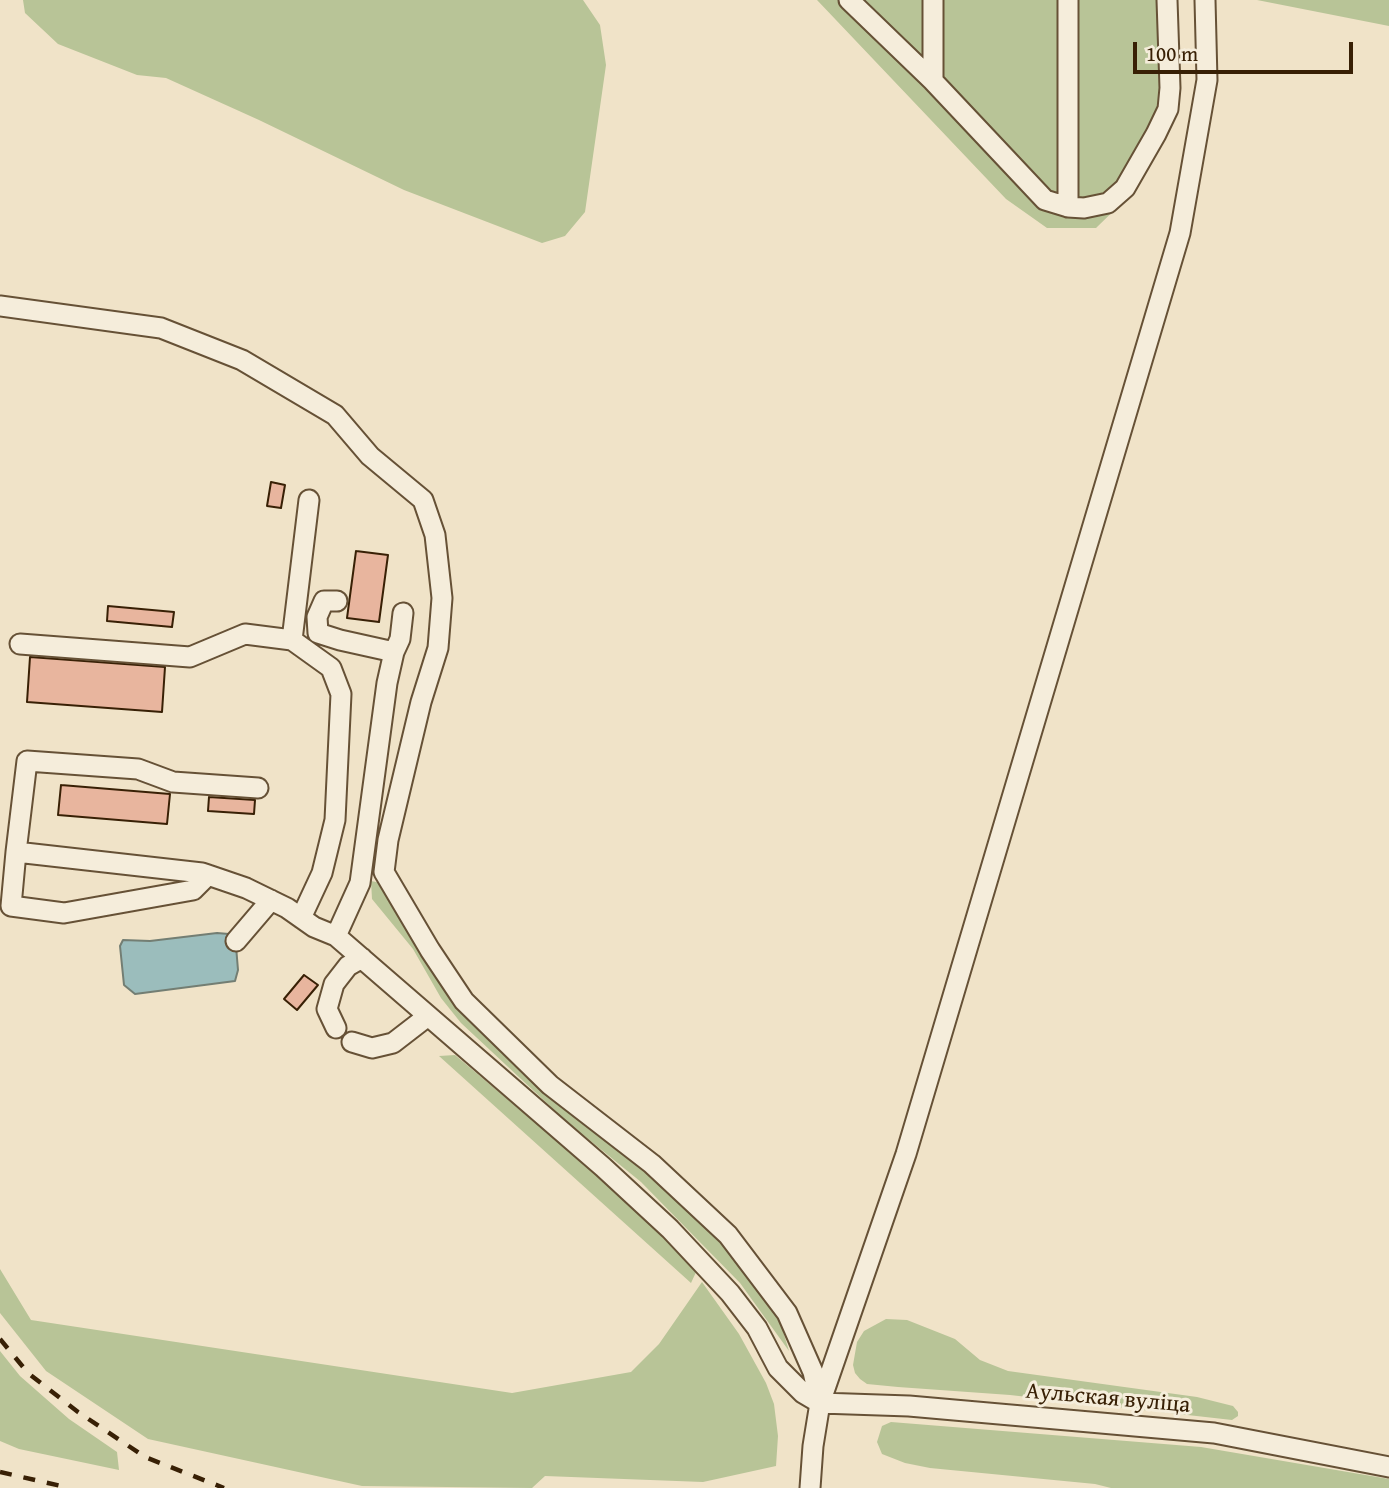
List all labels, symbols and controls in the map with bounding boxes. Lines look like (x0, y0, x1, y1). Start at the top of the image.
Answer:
scale bar (1137, 28, 1358, 72)
text: 100 m (1146, 38, 1198, 69)
street label: Аульская вуліца (1025, 1378, 1191, 1420)

